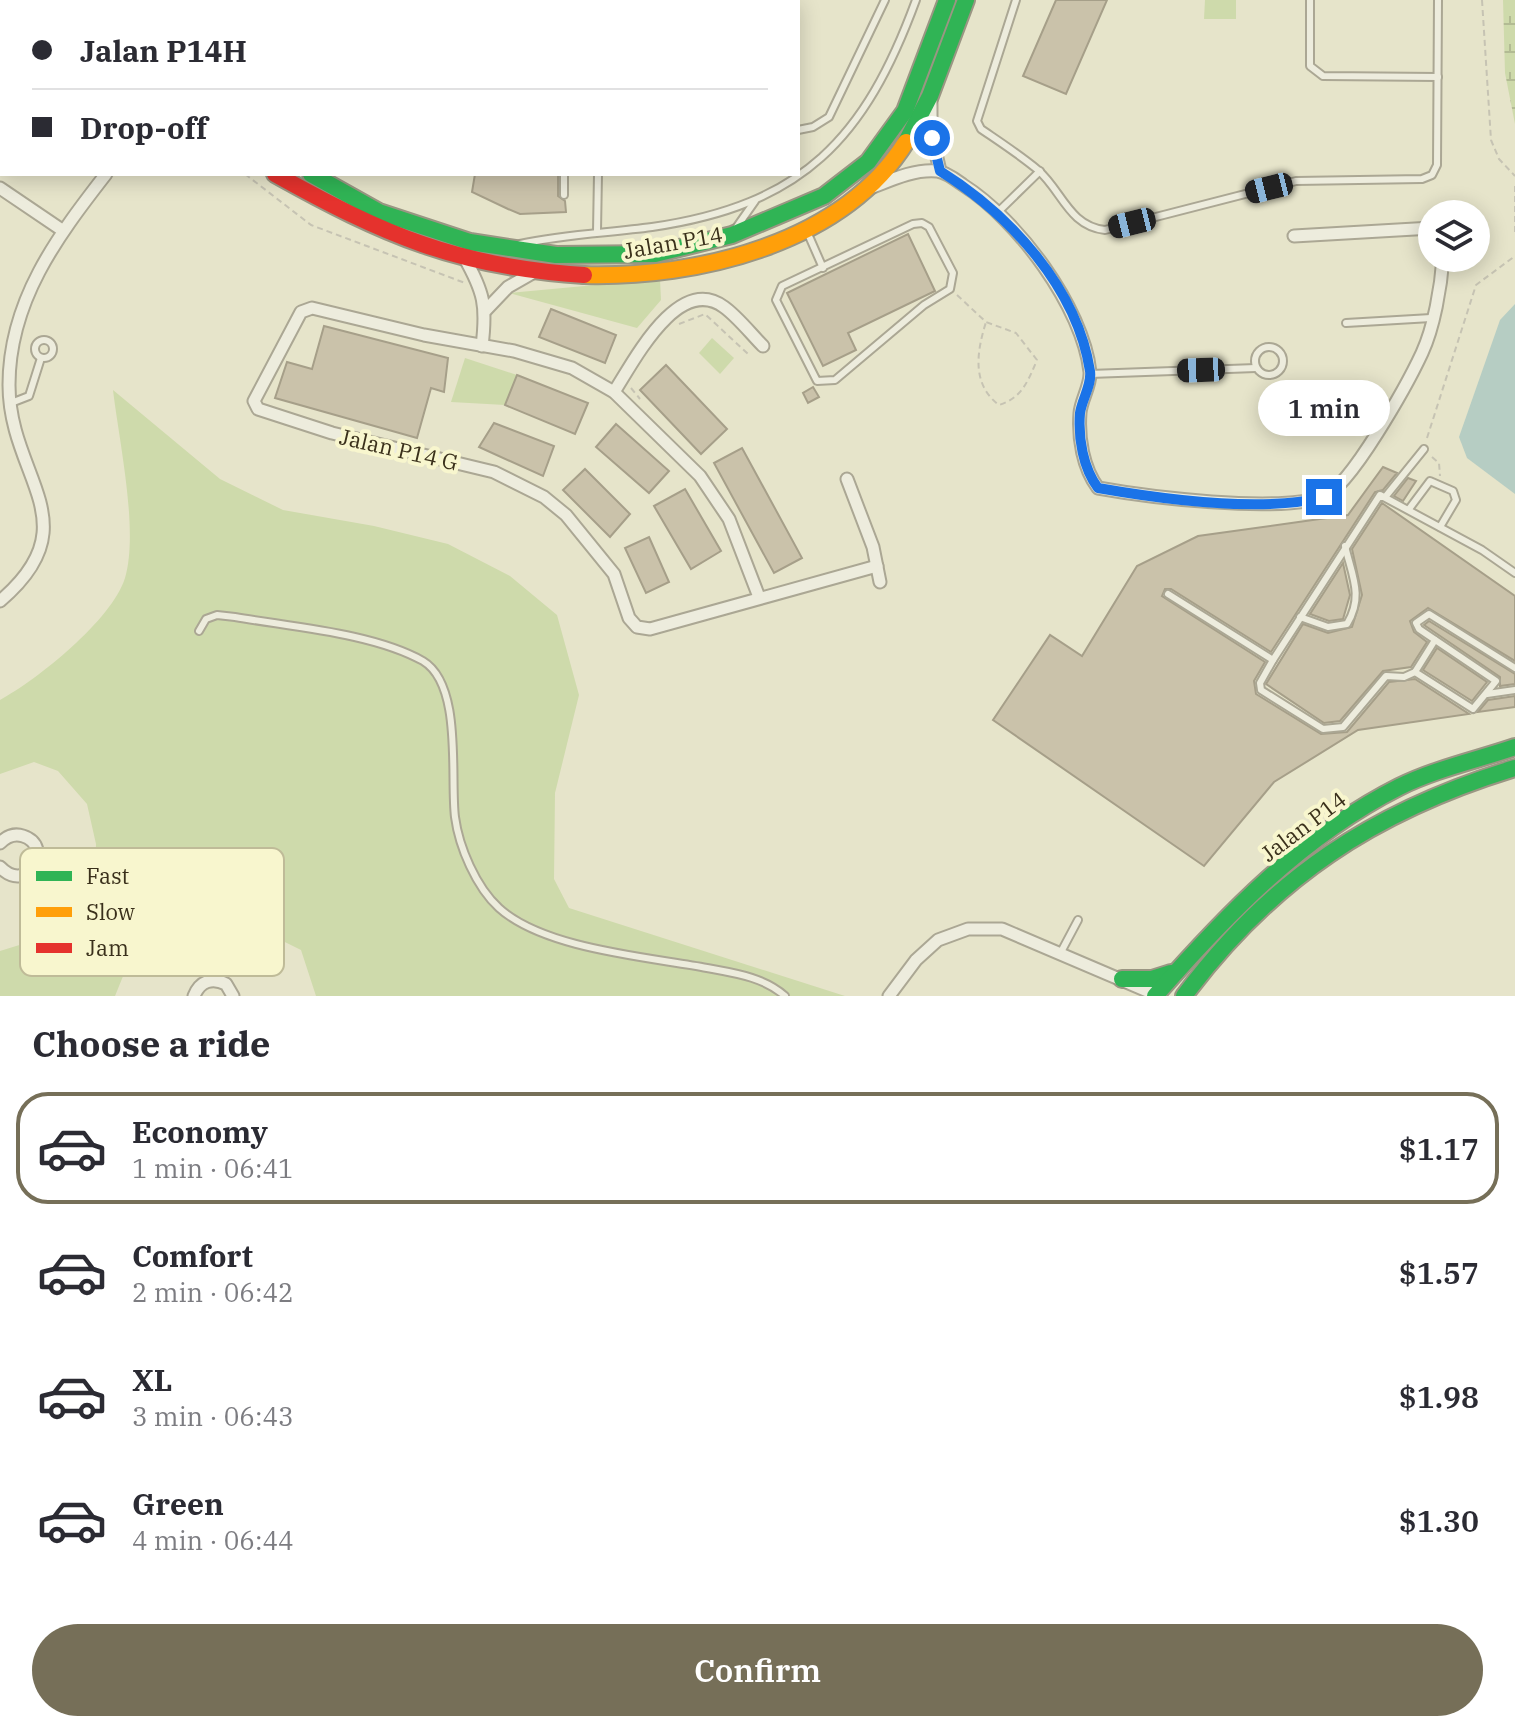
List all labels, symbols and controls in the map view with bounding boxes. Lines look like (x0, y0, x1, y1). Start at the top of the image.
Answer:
text: Jalan P14H (80, 31, 247, 70)
text: Drop-off (80, 108, 208, 147)
route start (914, 120, 950, 156)
car (1243, 171, 1295, 205)
map controls (1418, 200, 1490, 272)
button: layers (1418, 200, 1490, 272)
car (1106, 206, 1158, 240)
street label: Jalan P14 (621, 219, 725, 265)
car (1177, 357, 1225, 383)
callout: 1 min (1258, 381, 1390, 437)
text: 1 min (1288, 391, 1360, 425)
street label: Jalan P14 G (337, 421, 461, 477)
route end (1306, 479, 1342, 515)
street label: Jalan P14 (1254, 784, 1352, 868)
legend (20, 848, 284, 976)
text: Fast (86, 861, 129, 890)
text: Slow (86, 897, 135, 926)
text: Jam (86, 933, 129, 962)
text: Choose a ride (32, 1020, 271, 1067)
icon: car (36, 1112, 108, 1184)
text: Economy (132, 1112, 268, 1151)
text: $1.17 (1399, 1129, 1479, 1168)
text: 1 min · 06:41 (132, 1151, 294, 1185)
icon: car (36, 1236, 108, 1308)
text: Comfort (132, 1236, 253, 1275)
text: $1.57 (1399, 1253, 1479, 1292)
text: 2 min · 06:42 (132, 1275, 294, 1309)
icon: car (36, 1360, 108, 1432)
text: XL (132, 1360, 172, 1399)
text: $1.98 (1399, 1377, 1479, 1416)
text: 3 min · 06:43 (132, 1399, 294, 1433)
icon: car (36, 1484, 108, 1556)
text: Green (132, 1484, 224, 1523)
text: $1.30 (1399, 1501, 1479, 1540)
text: 4 min · 06:44 (132, 1523, 294, 1557)
button: Confirm (32, 1624, 1483, 1716)

